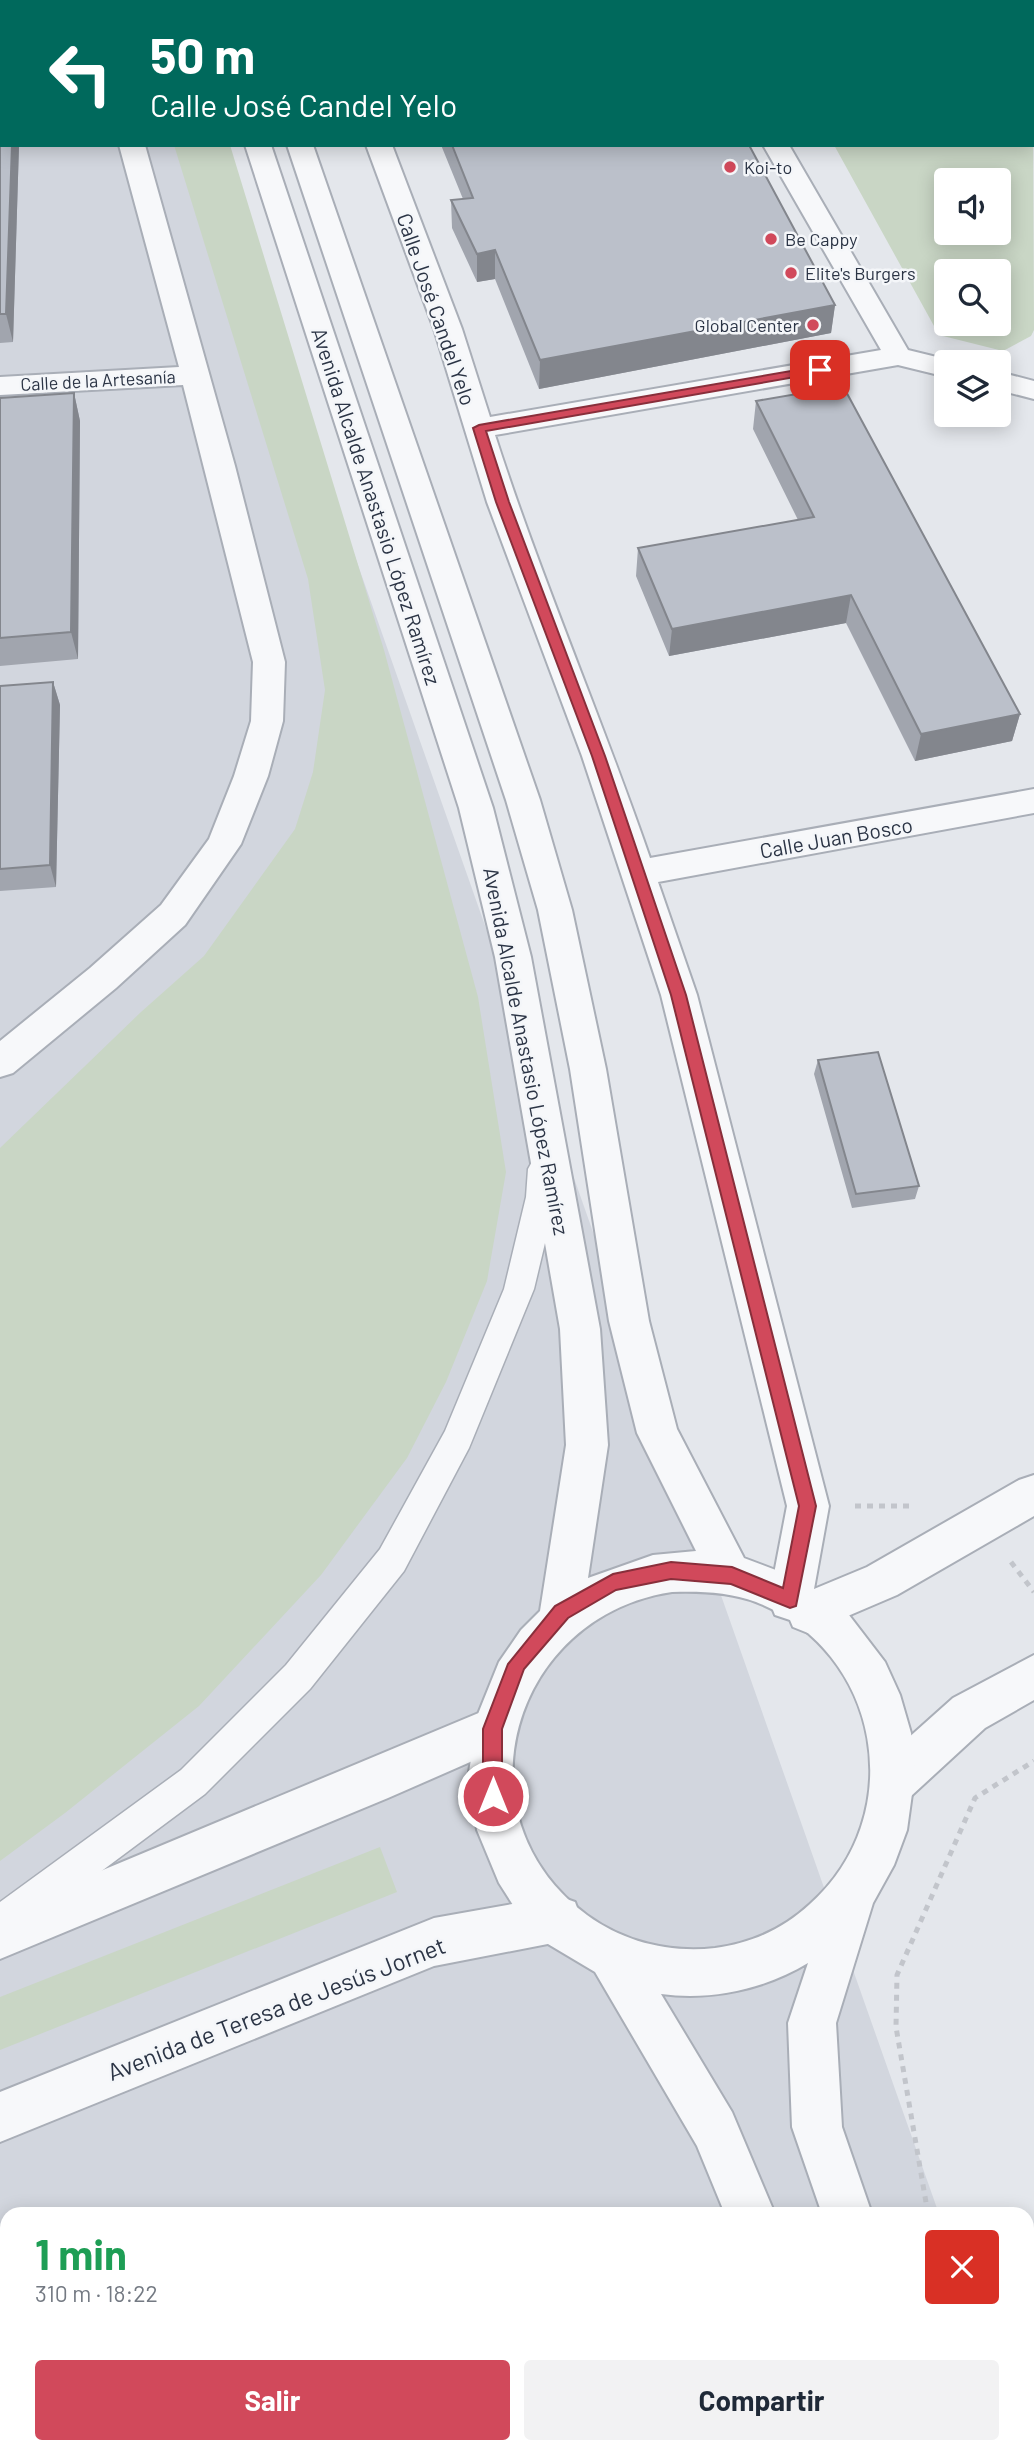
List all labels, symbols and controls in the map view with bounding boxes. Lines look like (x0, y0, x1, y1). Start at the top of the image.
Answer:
text: 50 m (150, 25, 255, 84)
icon: left (35, 28, 126, 119)
text: Calle José Candel Yelo (150, 85, 457, 123)
place label: Koi-to (744, 156, 792, 178)
marker: Koi-to (722, 159, 738, 175)
map controls (934, 168, 1011, 427)
button: sound (934, 168, 1011, 245)
street label: Calle José Candel Yelo (392, 210, 482, 408)
place label: Be Cappy (785, 228, 858, 250)
marker: Be Cappy (763, 231, 779, 247)
button: search (934, 259, 1011, 336)
place label: Elite's Burgers (805, 262, 916, 284)
marker: Elite's Burgers (783, 265, 799, 281)
place label: Global Center (695, 314, 799, 336)
marker: Global Center (805, 317, 821, 333)
street label: Avenida Alcalde Anastasio López Ramírez (307, 324, 447, 688)
pin (790, 340, 850, 400)
button: layers (934, 350, 1011, 427)
icon: arrive (801, 351, 839, 389)
street label: Calle de la Artesanía (20, 365, 176, 395)
street label: Calle Juan Bosco (757, 811, 915, 863)
street label: Avenida Alcalde Anastasio López Ramírez (479, 865, 575, 1237)
position arrow (456, 1759, 530, 1833)
street label: Avenida de Teresa de Jesús Jornet (103, 1930, 449, 2086)
text: 1 min (35, 2228, 127, 2278)
button: close (925, 2230, 999, 2304)
text: 310 m · 18:22 (35, 2279, 158, 2307)
button: Salir (35, 2360, 510, 2440)
button: Compartir (524, 2360, 999, 2440)

